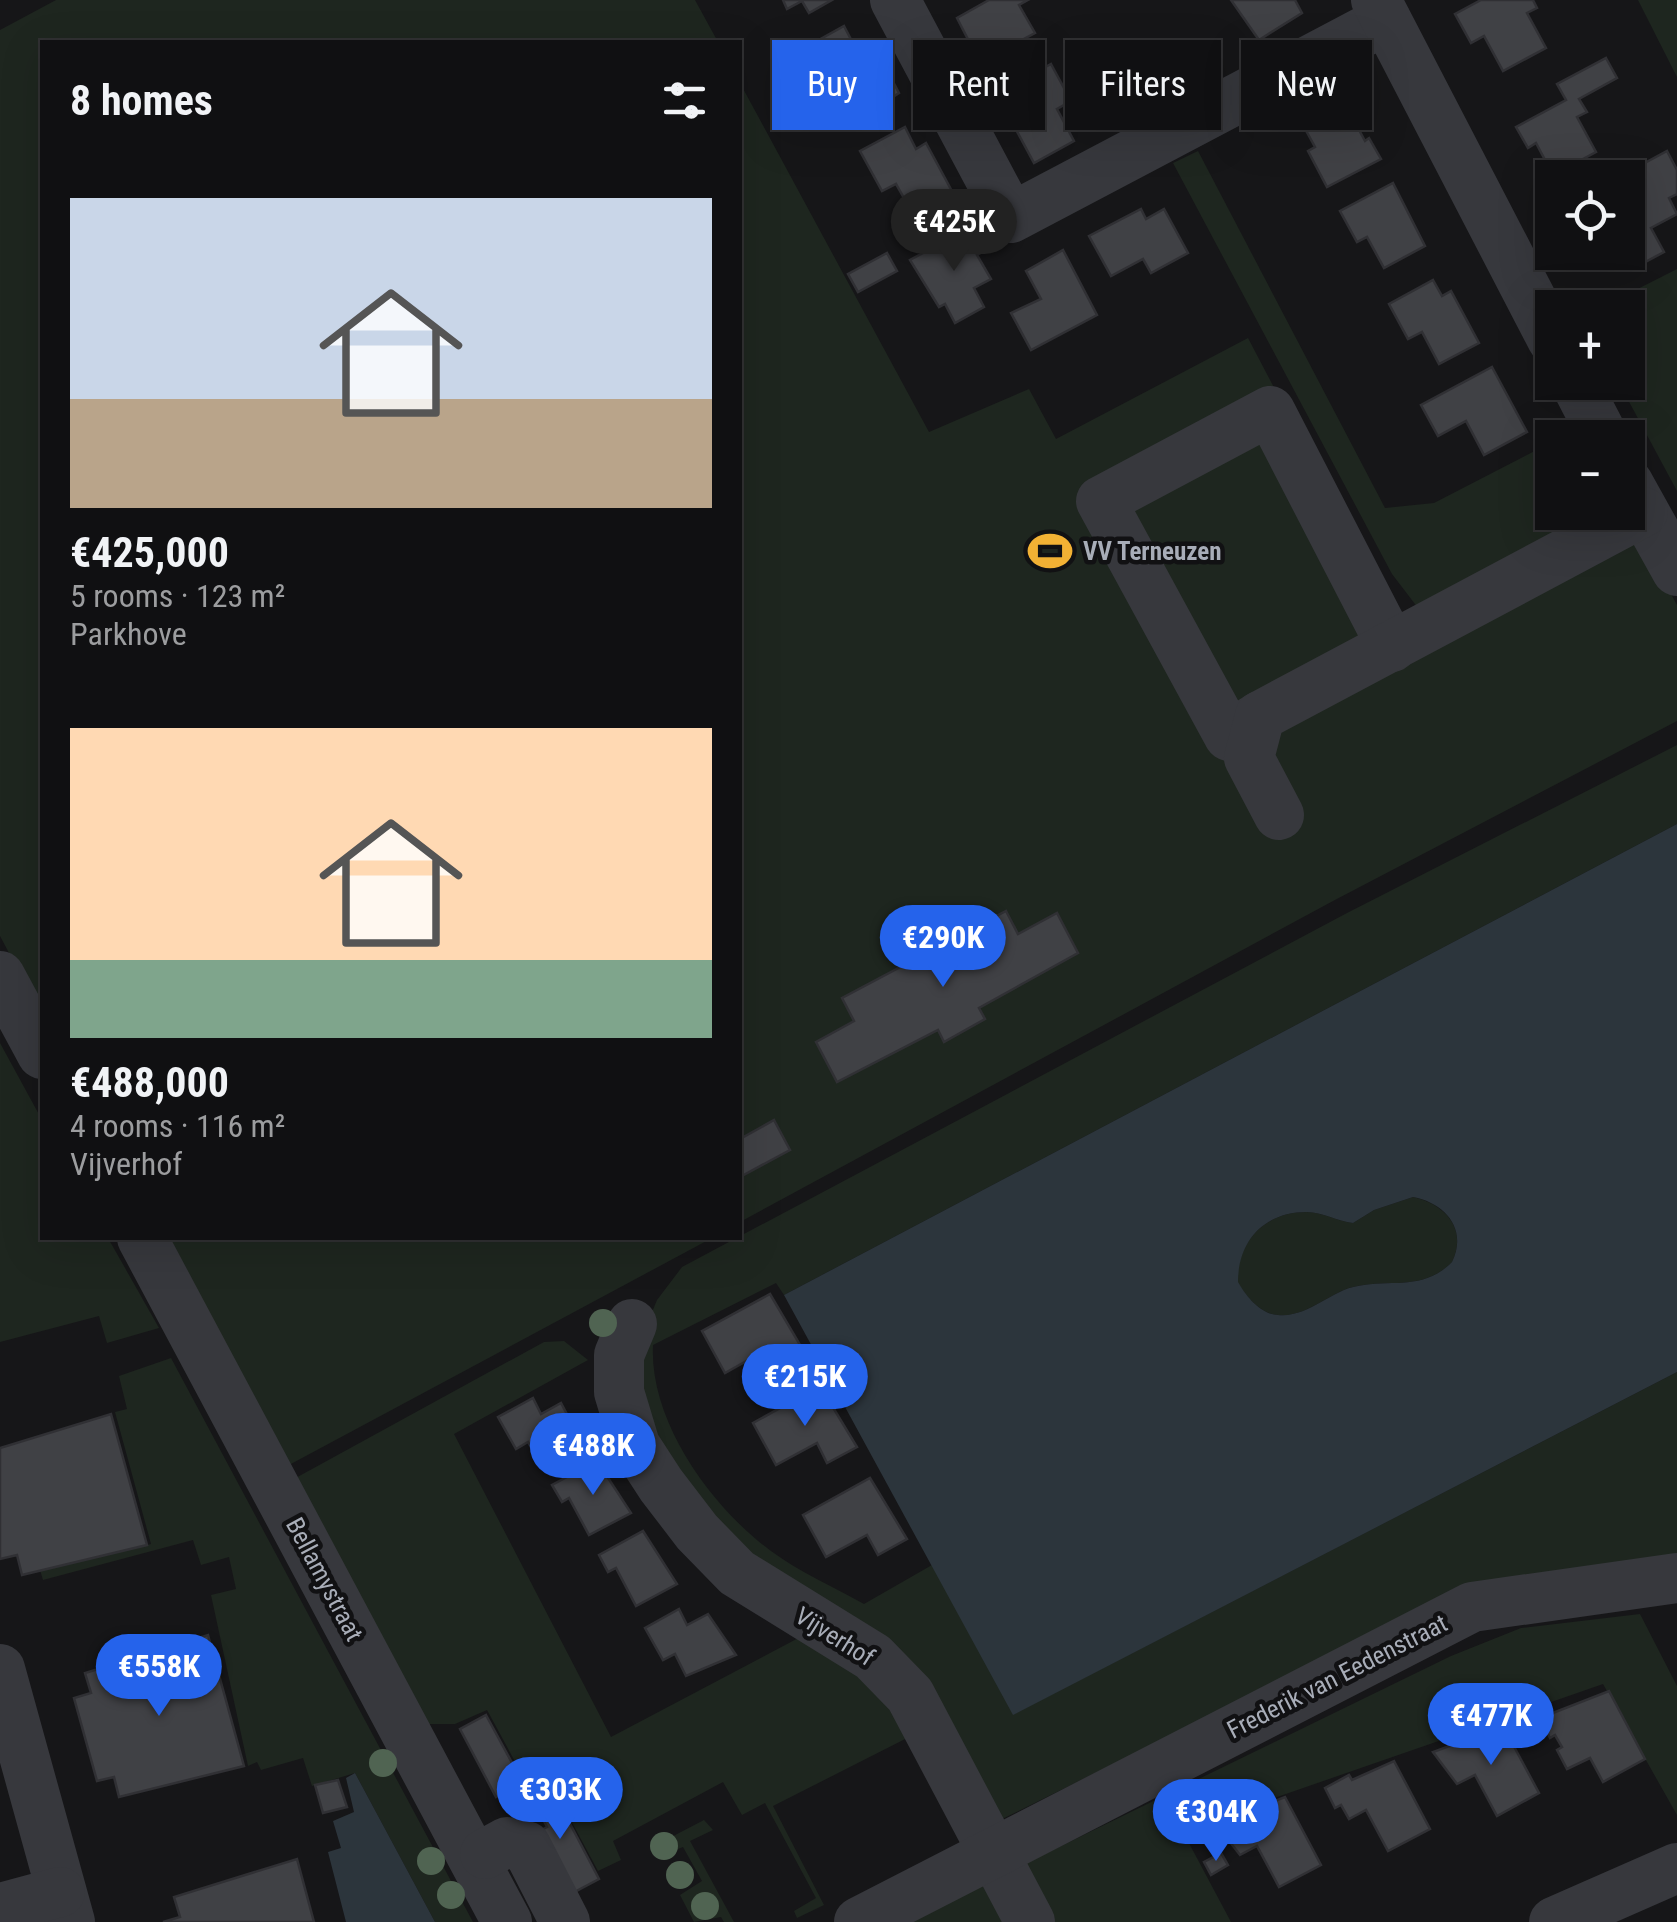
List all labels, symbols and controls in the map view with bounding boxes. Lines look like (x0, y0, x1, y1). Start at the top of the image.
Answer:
chip: Buy (772, 40, 893, 130)
chip: Rent (913, 40, 1045, 130)
chip: Filters (1065, 40, 1221, 130)
chip: New (1241, 40, 1372, 130)
icon: filters (657, 73, 712, 128)
text: 8 homes (70, 76, 213, 125)
map controls (1535, 160, 1645, 530)
button: locate (1535, 160, 1645, 270)
pin: €425K (884, 189, 1024, 274)
text: €425K (913, 202, 995, 240)
icon: home (301, 263, 481, 443)
button: + (1535, 290, 1645, 400)
button: − (1535, 420, 1645, 530)
sports icon: VV Terneuzen (1026, 527, 1074, 575)
text: €425,000 (70, 528, 229, 577)
place label: VV Terneuzen (1083, 537, 1222, 566)
text: 5 rooms · 123 m² (70, 577, 285, 615)
text: Parkhove (70, 615, 187, 653)
icon: home (301, 793, 481, 973)
pin: €290K (873, 905, 1013, 990)
text: €290K (902, 918, 984, 956)
text: €488,000 (70, 1058, 229, 1107)
text: 4 rooms · 116 m² (70, 1107, 285, 1145)
text: Vijverhof (70, 1145, 182, 1183)
pin: €215K (735, 1344, 875, 1429)
text: €215K (764, 1357, 846, 1395)
pin: €488K (523, 1413, 663, 1498)
text: €488K (552, 1426, 634, 1464)
street label: Bellamystraat (280, 1513, 369, 1646)
street label: Vijverhof (790, 1601, 880, 1672)
street label: Frederik van Eedenstraat (1222, 1608, 1452, 1745)
pin: €558K (89, 1634, 229, 1719)
text: €558K (118, 1647, 200, 1685)
pin: €477K (1421, 1683, 1561, 1768)
text: €477K (1450, 1696, 1532, 1734)
pin: €303K (490, 1757, 630, 1842)
text: €303K (519, 1770, 601, 1808)
pin: €304K (1146, 1779, 1286, 1864)
text: €304K (1175, 1792, 1257, 1830)

